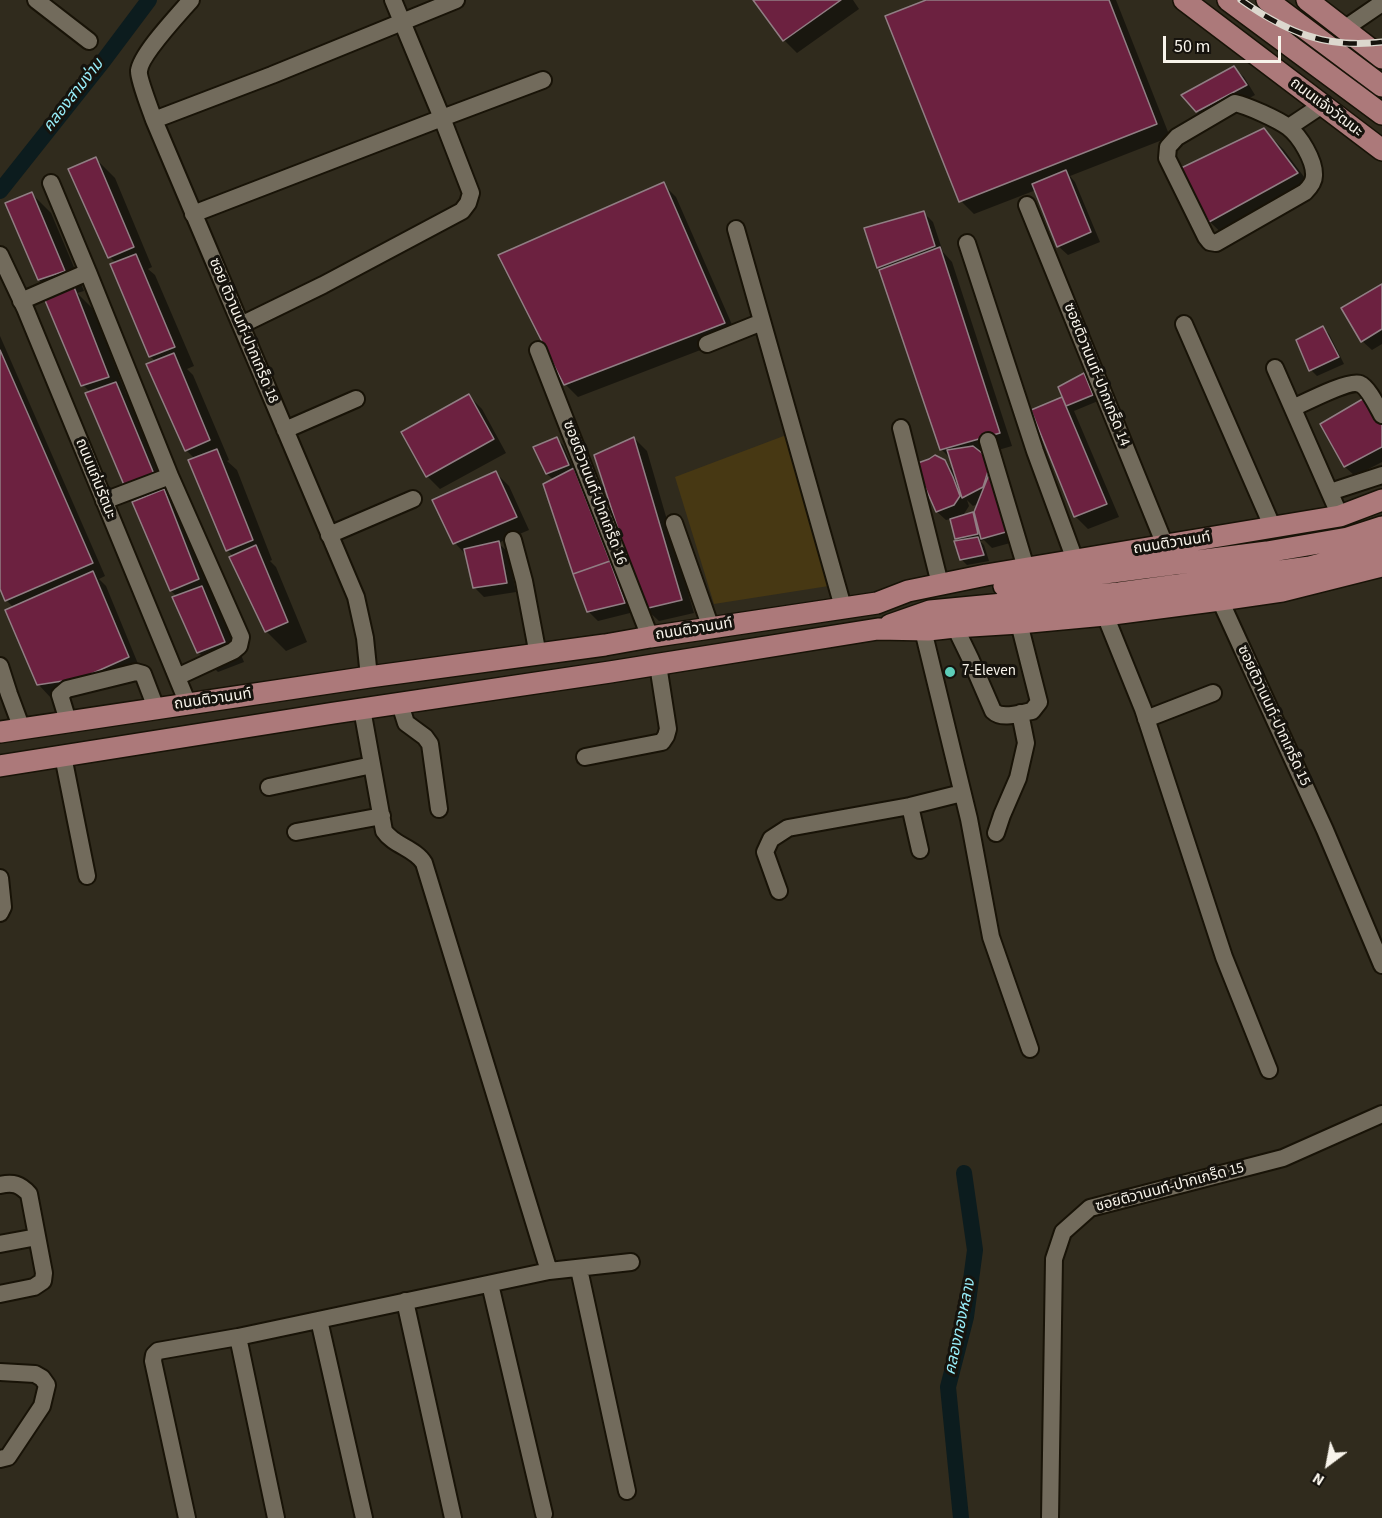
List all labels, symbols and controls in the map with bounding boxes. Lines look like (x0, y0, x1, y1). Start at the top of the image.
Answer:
scale bar (1166, 24, 1284, 62)
text: 50 m (1174, 34, 1210, 59)
water label: คลองสามง่าม (40, 56, 108, 136)
street label: ถนนแจ้งวัฒนะ (1286, 75, 1366, 141)
street label: ซอย ติวานนท์-ปากเกร็ด 18 (204, 256, 282, 406)
street label: ซอยติวานนท์-ปากเกร็ด 14 (1059, 301, 1133, 449)
street label: ซอยติวานนท์-ปากเกร็ด 16 (558, 418, 630, 568)
street label: ถนนแก่นรัตนะ (71, 436, 119, 522)
street label: ถนนติวานนท์ (1132, 529, 1212, 559)
street label: ถนนติวานนท์ (654, 615, 734, 645)
street label: ซอยติวานนท์-ปากเกร็ด 15 (1232, 643, 1314, 789)
place label: 7-Eleven (962, 663, 1016, 681)
marker: 7-Eleven (943, 665, 957, 679)
street label: ถนนติวานนท์ (173, 686, 253, 714)
street label: ซอยติวานนท์-ปากเกร็ด 15 (1094, 1159, 1246, 1217)
water label: คลองทองหลาง (941, 1277, 981, 1377)
north arrow (1298, 1434, 1358, 1494)
text: N (1308, 1467, 1329, 1491)

